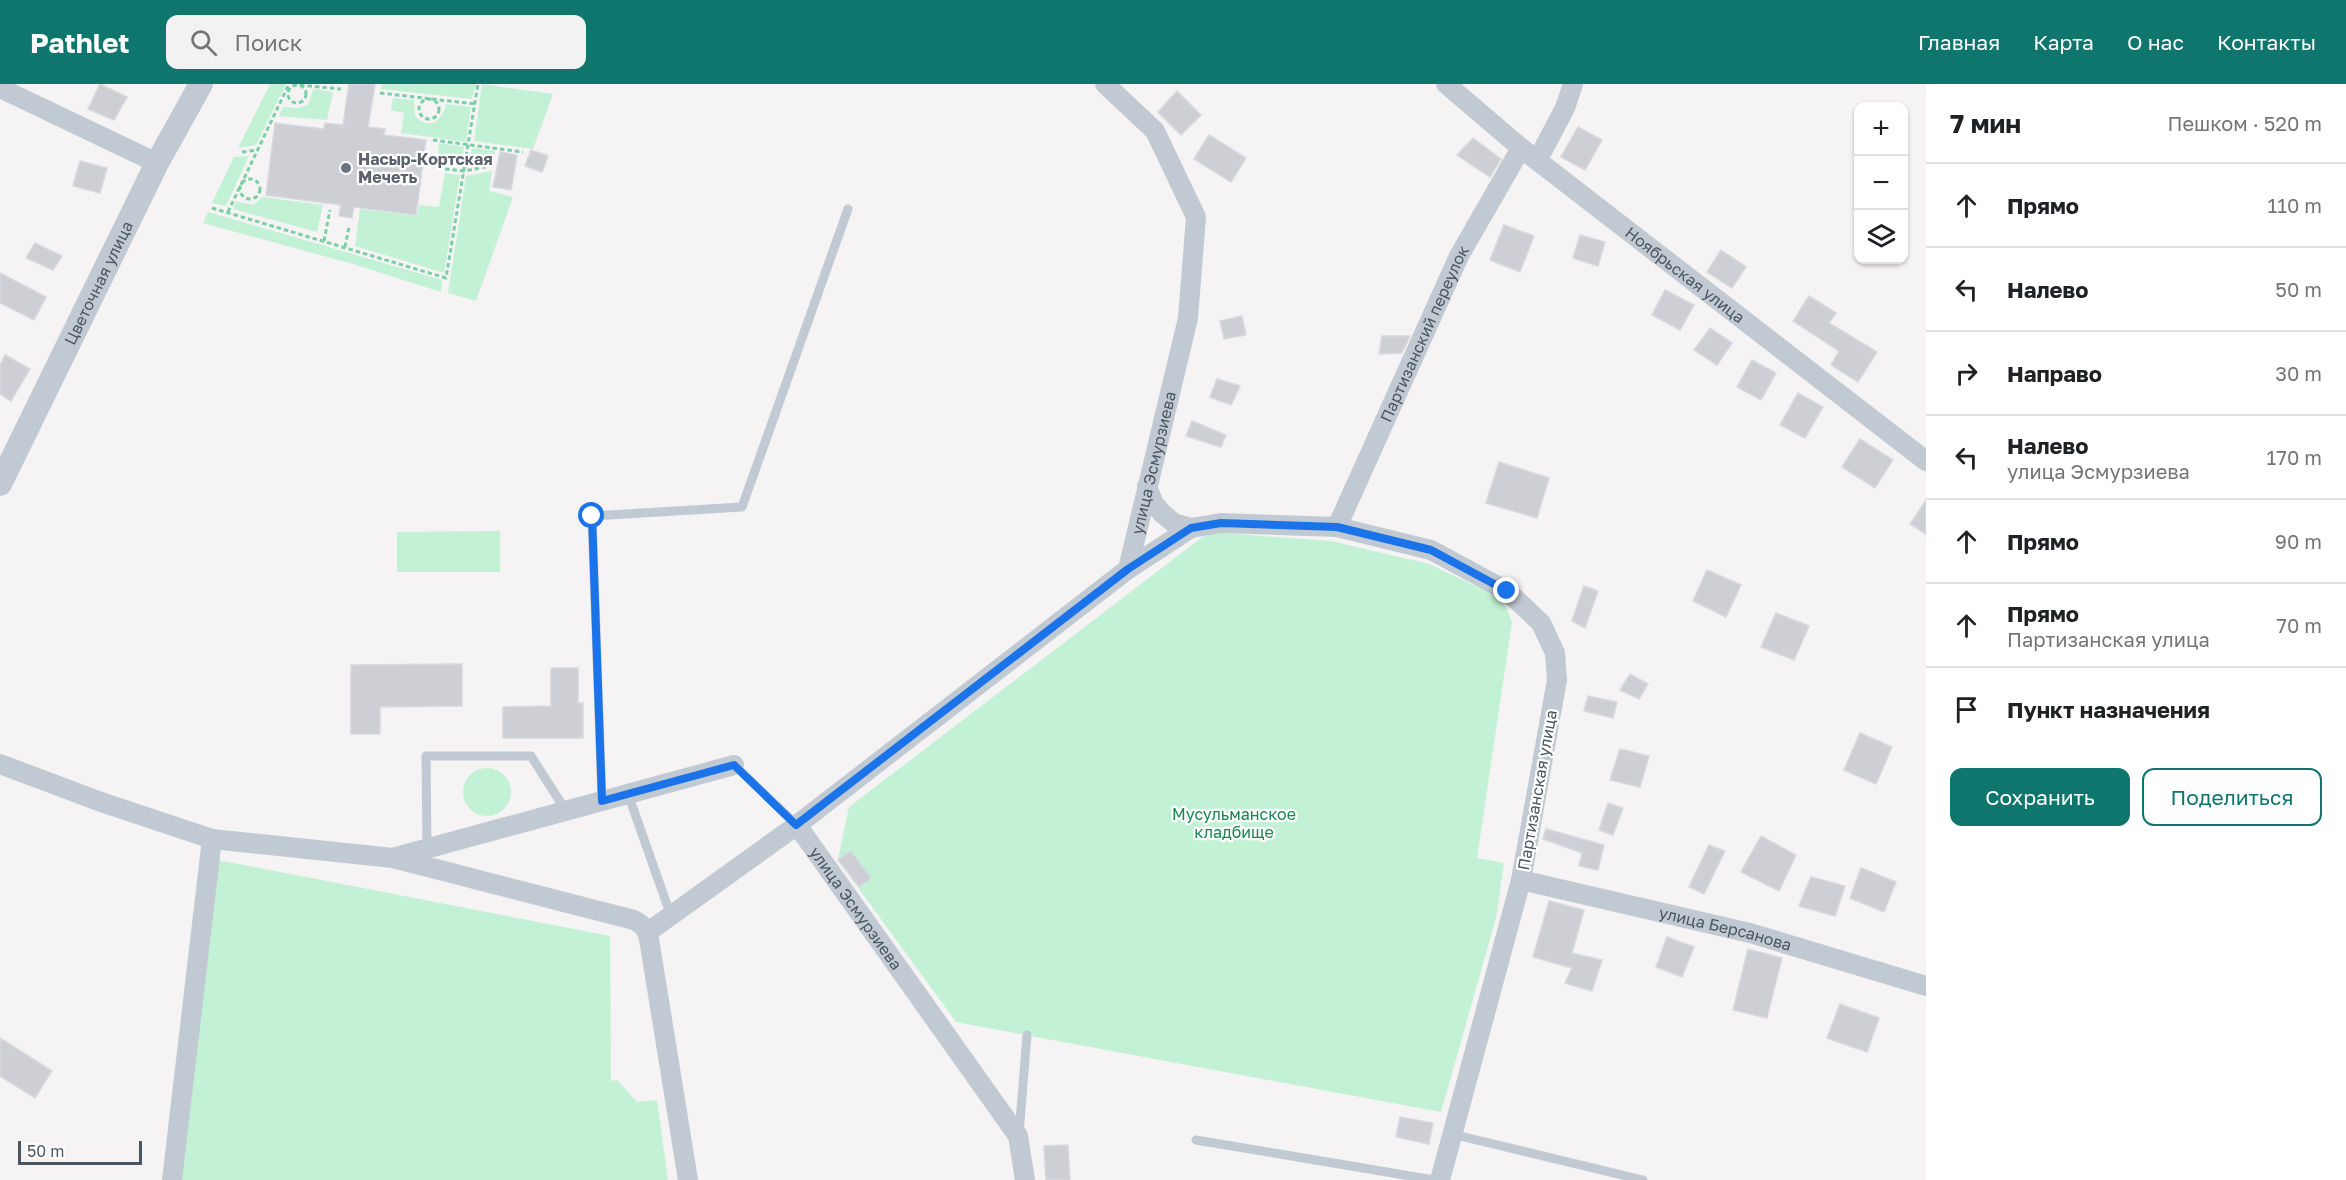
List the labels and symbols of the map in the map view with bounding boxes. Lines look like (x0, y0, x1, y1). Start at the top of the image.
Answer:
place label: Насыр-Кортская Мечеть (358, 149, 493, 187)
marker: Насыр-Кортская Мечеть (339, 161, 353, 175)
street label: Цветочная улица (60, 218, 137, 348)
street label: Ноябрьская улица (1621, 222, 1749, 327)
street label: Партизанский переулок (1376, 242, 1473, 425)
street label: улица Эсмурзиева (1127, 389, 1180, 536)
route start (578, 502, 604, 528)
route end (1493, 577, 1519, 603)
street label: Партизанская улица (1513, 708, 1561, 872)
park label: Мусульманское кладбище (1172, 804, 1296, 842)
street label: улица Эсмурзиева (806, 843, 907, 974)
street label: улица Берсанова (1657, 902, 1794, 955)
scale bar (18, 1138, 142, 1166)

